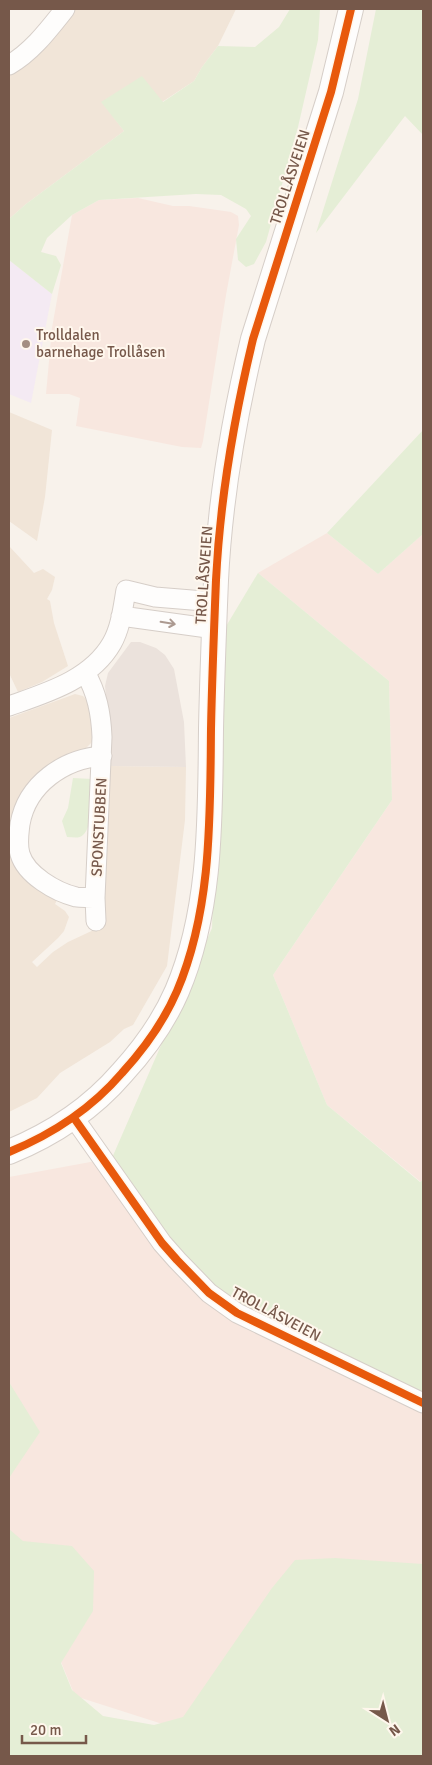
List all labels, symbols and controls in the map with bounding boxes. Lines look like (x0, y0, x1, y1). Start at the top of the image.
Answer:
street label: TROLLÅSVEIEN (266, 127, 314, 227)
place label: Trolldalen barnehage Trollåsen (36, 326, 165, 361)
marker: Trolldalen barnehage Trollåsen (20, 338, 32, 350)
street label: TROLLÅSVEIEN (192, 525, 216, 625)
one-way arrow (159, 618, 175, 628)
street label: SPONSTUBBEN (87, 777, 111, 877)
street label: TROLLÅSVEIEN (228, 1283, 324, 1345)
north arrow (362, 1695, 412, 1745)
scale bar (22, 1712, 86, 1744)
text: N (385, 1720, 403, 1740)
text: 20 m (30, 1721, 61, 1739)

